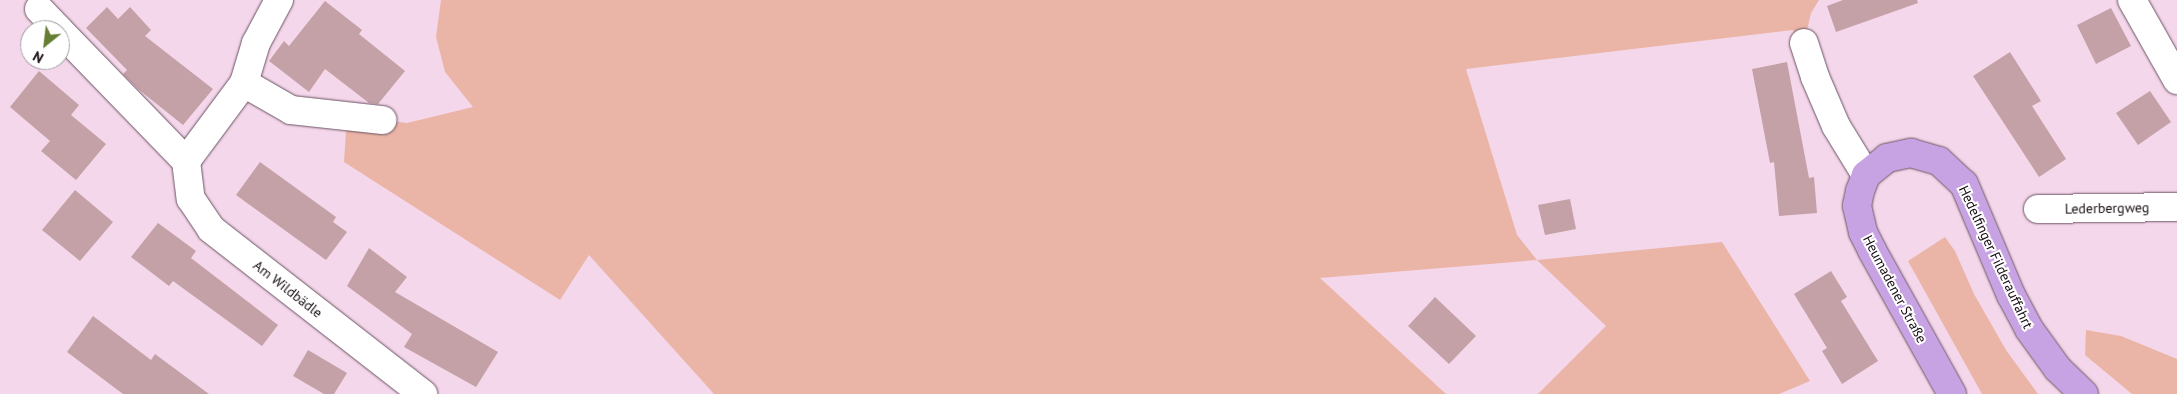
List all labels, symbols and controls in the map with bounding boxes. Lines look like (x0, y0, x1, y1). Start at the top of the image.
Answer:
north arrow (20, 20, 70, 70)
text: N (30, 47, 47, 67)
street label: Hedelfinger Filderauffahrt (1955, 183, 2037, 331)
street label: Lederbergweg (2065, 199, 2149, 217)
street label: Heumadener Straße (1860, 232, 1930, 346)
street label: Am Wildbädle (250, 257, 326, 321)

